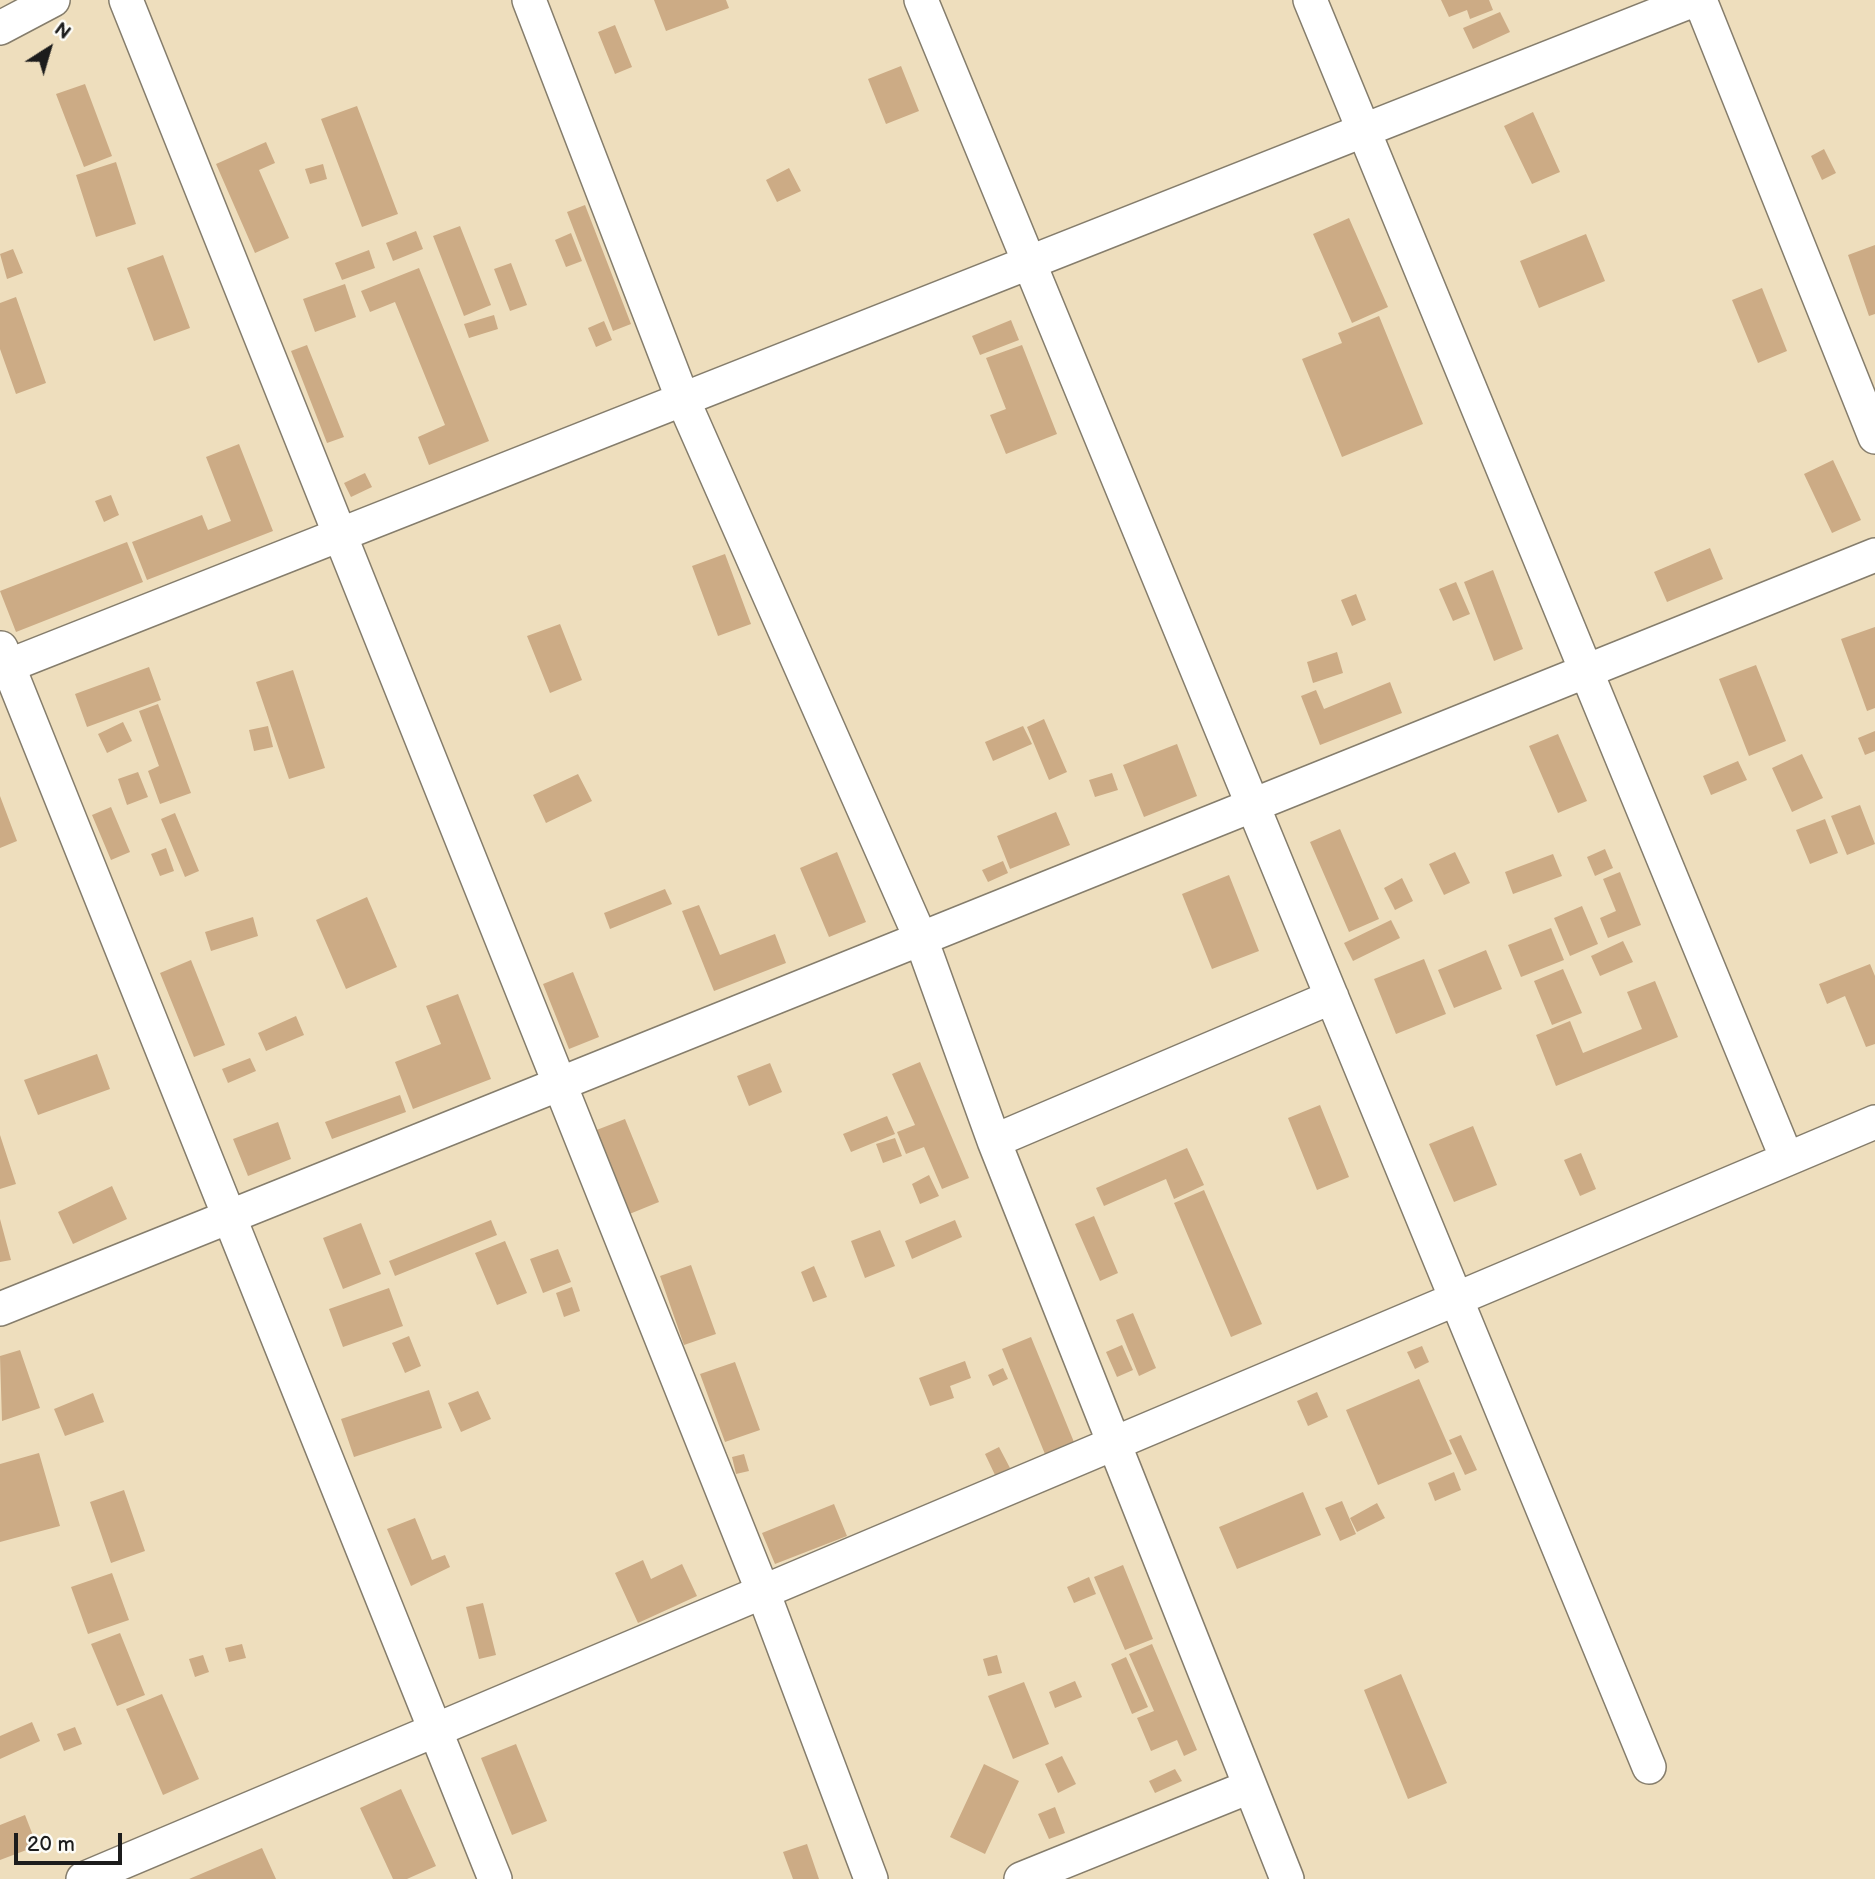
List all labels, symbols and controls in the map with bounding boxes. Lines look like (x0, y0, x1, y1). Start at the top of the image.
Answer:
north arrow (14, 14, 84, 84)
text: N (49, 18, 75, 45)
scale bar (18, 1820, 126, 1864)
text: 20 m (27, 1832, 75, 1857)

